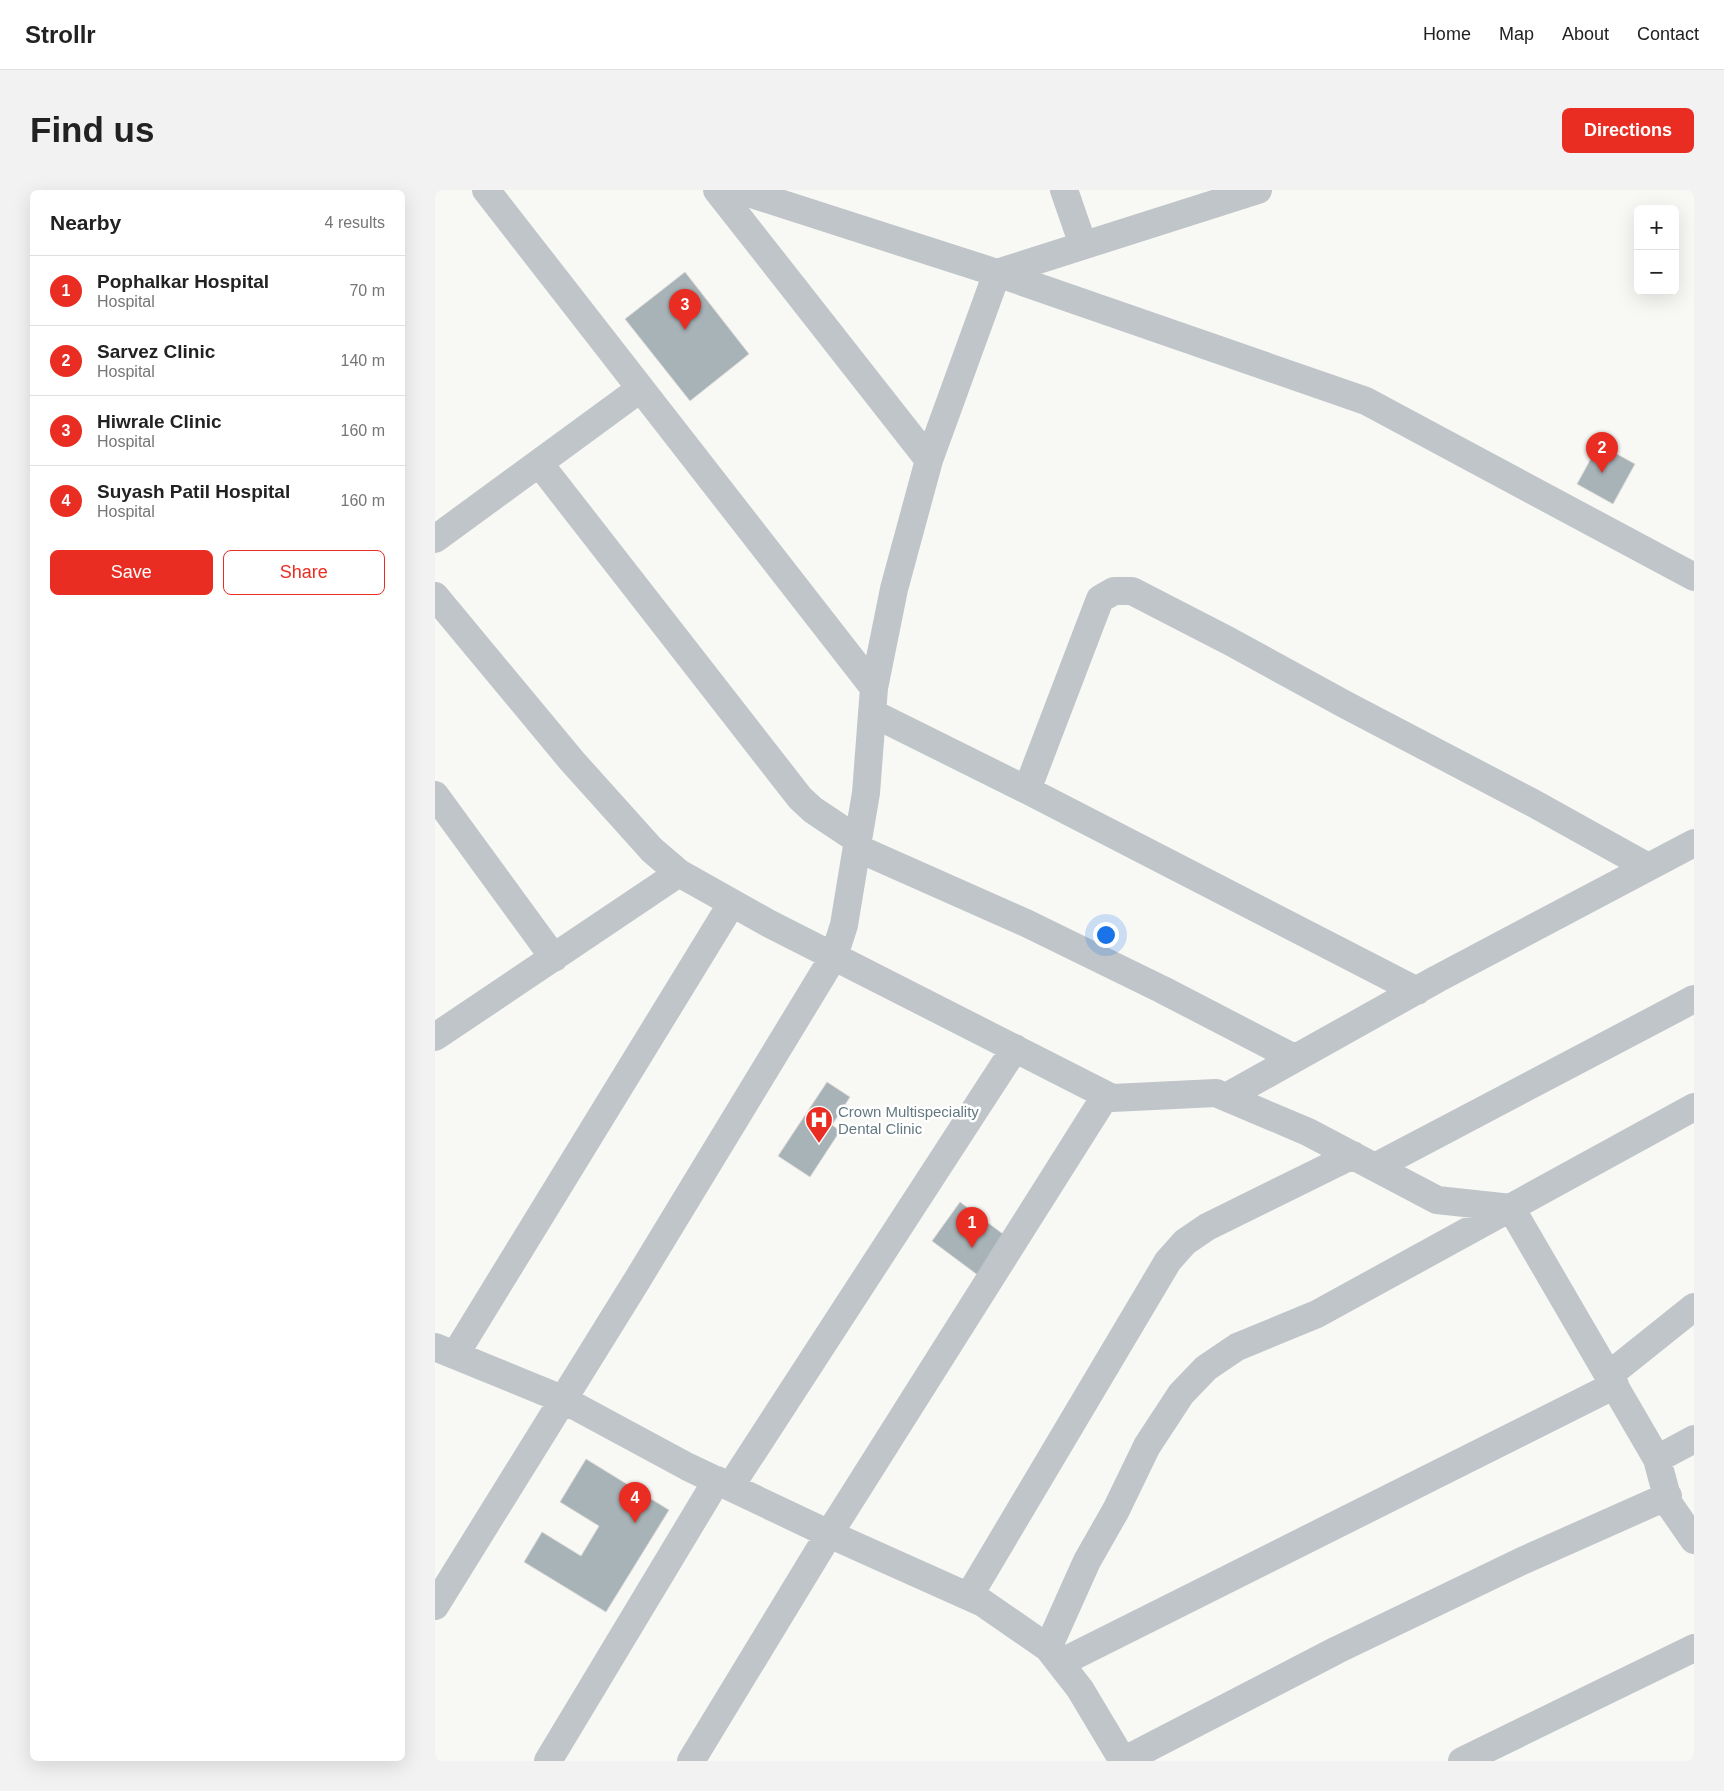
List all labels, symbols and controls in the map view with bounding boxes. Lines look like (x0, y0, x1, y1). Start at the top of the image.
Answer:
text: Strollr (25, 21, 96, 48)
text: Home (1423, 24, 1471, 44)
text: Map (1499, 24, 1534, 44)
text: About (1562, 24, 1609, 44)
text: Contact (1637, 24, 1699, 44)
button: Directions (1562, 108, 1694, 153)
text: Find us (30, 110, 154, 149)
map controls (1634, 205, 1679, 295)
button: + (1634, 205, 1679, 250)
text: Nearby (50, 211, 121, 234)
text: 4 results (325, 214, 385, 231)
button: − (1634, 250, 1679, 295)
text: Pophalkar Hospital (97, 271, 269, 292)
text: 1 (62, 282, 70, 299)
text: 70 m (349, 282, 385, 299)
pin: 3 (669, 289, 701, 330)
text: Hospital (97, 293, 155, 310)
text: Sarvez Clinic (97, 341, 215, 362)
text: 2 (62, 352, 70, 369)
text: 140 m (341, 352, 385, 369)
text: Hospital (97, 363, 155, 380)
text: Hiwrale Clinic (97, 411, 222, 432)
text: 3 (62, 422, 70, 439)
text: 160 m (341, 422, 385, 439)
pin: 2 (1586, 432, 1618, 473)
text: Hospital (97, 433, 155, 450)
text: Suyash Patil Hospital (97, 481, 290, 502)
text: 4 (62, 492, 70, 509)
text: 160 m (341, 492, 385, 509)
text: Hospital (97, 503, 155, 520)
button: Save (50, 550, 213, 595)
button: Share (223, 550, 385, 595)
your location (1093, 922, 1119, 948)
place label: Crown Multispeciality Dental Clinic (838, 1103, 979, 1137)
hospital icon: Crown Multispeciality Dental Clinic (804, 1105, 834, 1144)
pin: 1 (956, 1207, 988, 1248)
pin: 4 (619, 1482, 651, 1523)

